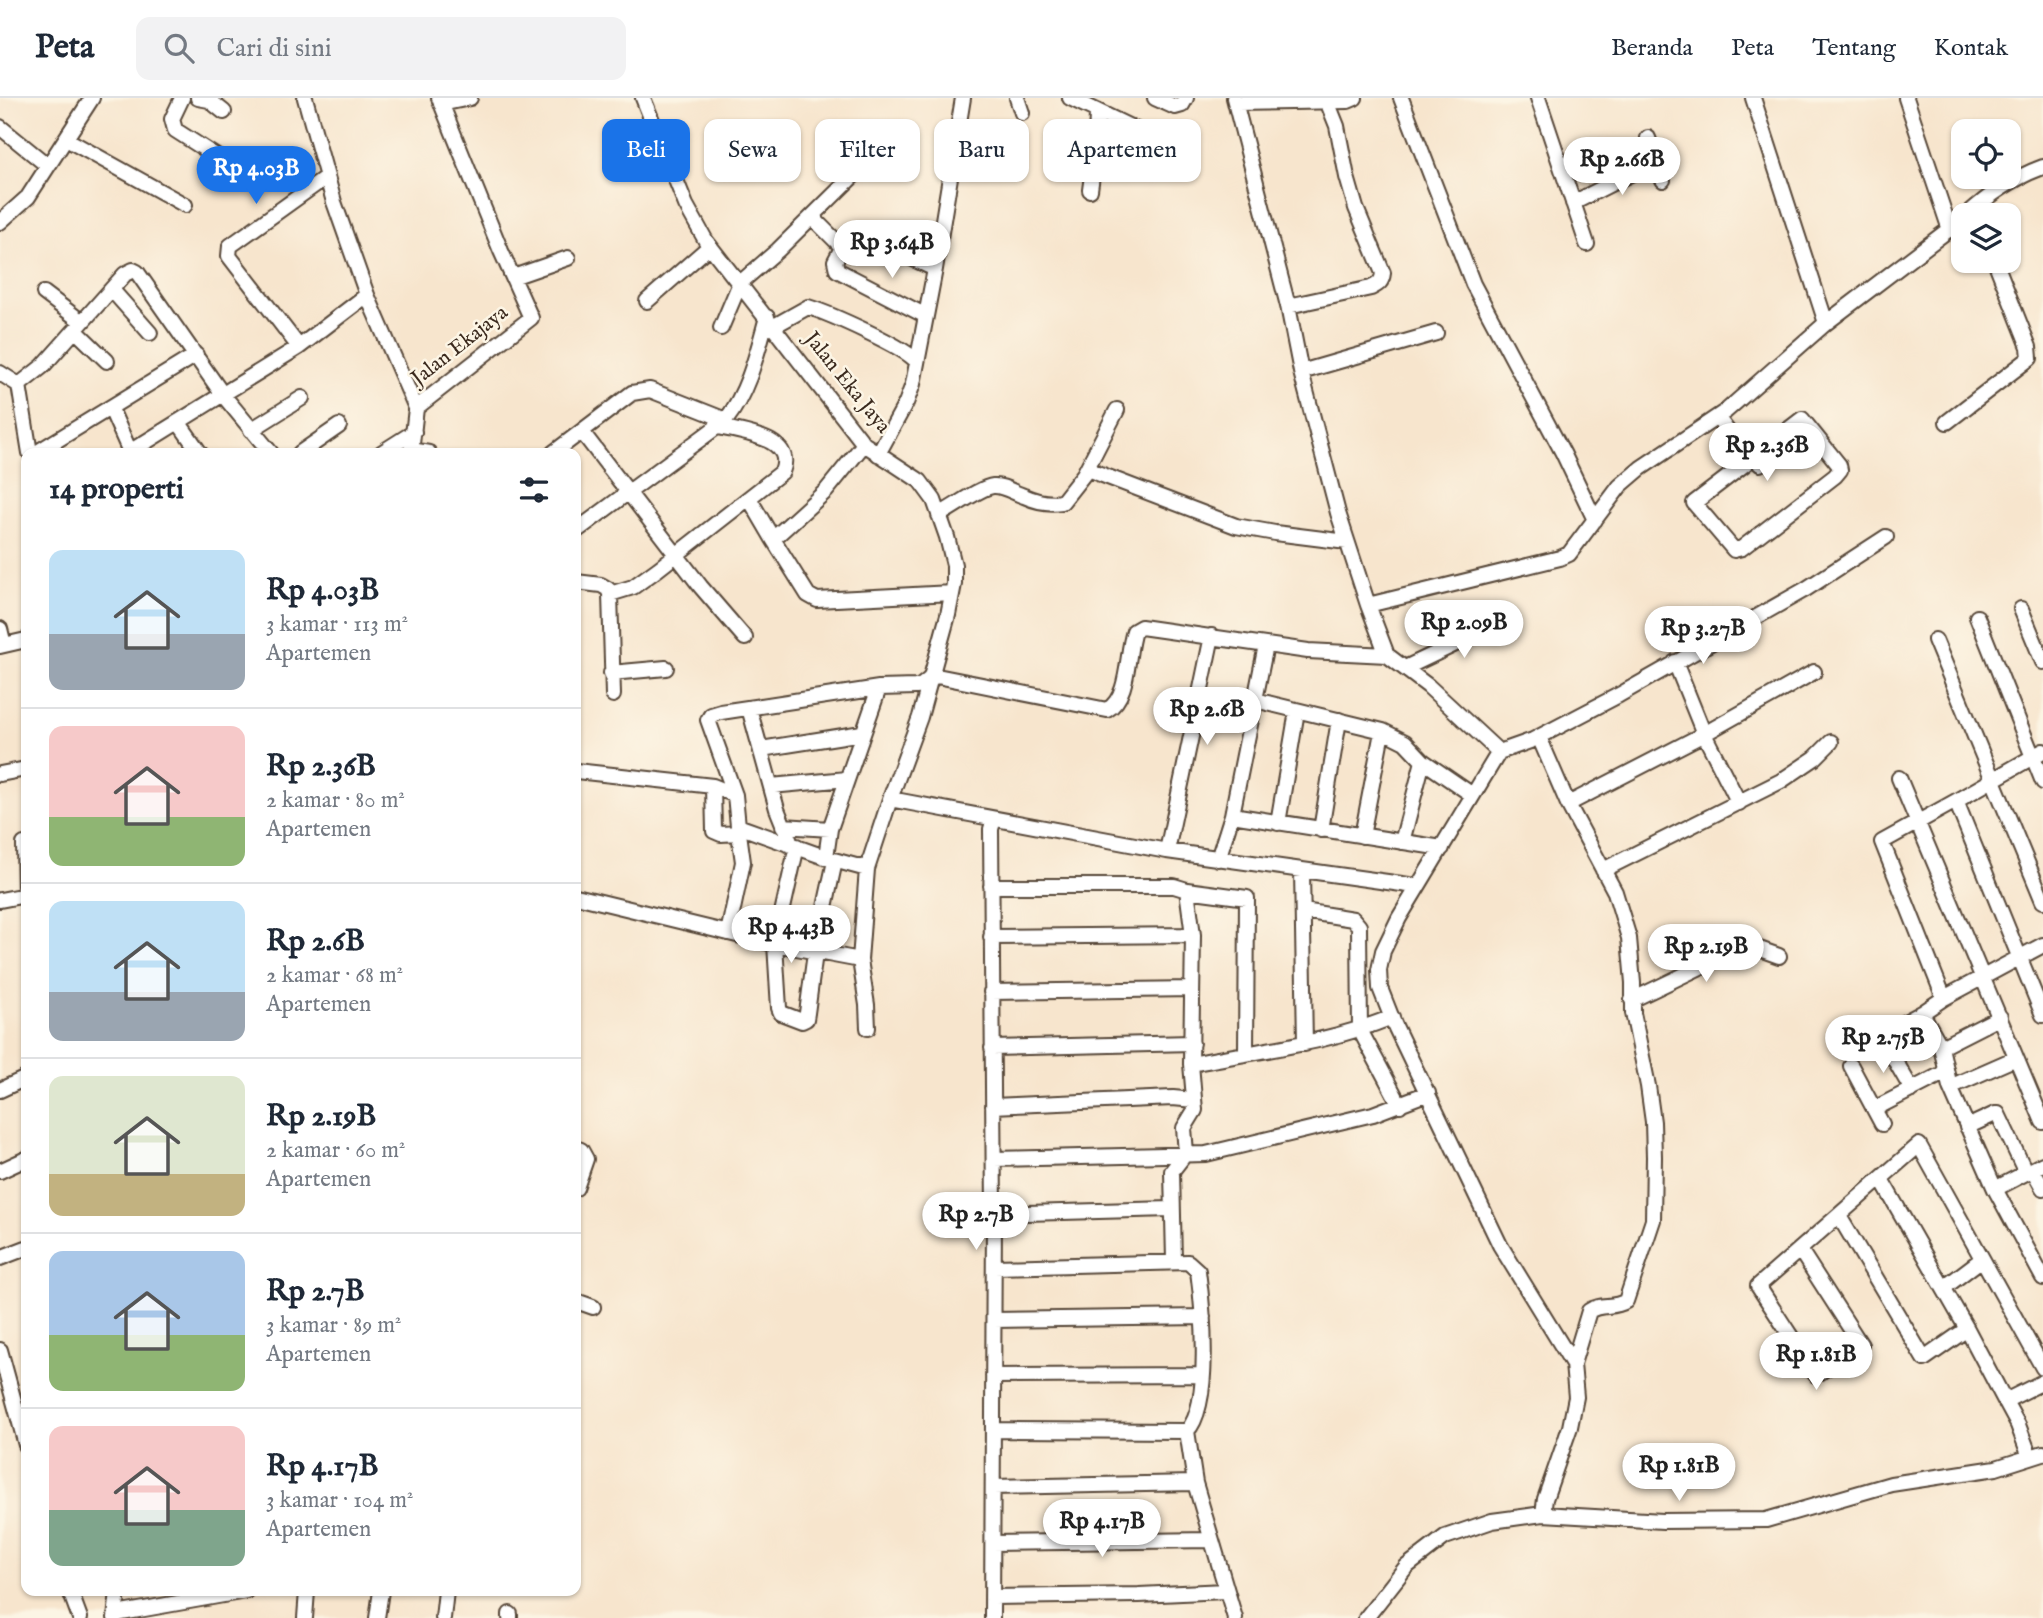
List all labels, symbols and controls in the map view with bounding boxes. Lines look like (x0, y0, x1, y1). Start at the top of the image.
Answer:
search box (136, 17, 626, 80)
text: Peta (35, 27, 94, 69)
icon: search (160, 29, 198, 67)
text: Cari di sini (216, 32, 332, 65)
text: Beranda (1611, 33, 1693, 64)
text: Peta (1731, 33, 1774, 64)
text: Tentang (1812, 33, 1896, 64)
text: Kontak (1934, 33, 2008, 64)
chip: Beli (602, 119, 690, 182)
chip: Sewa (704, 119, 801, 182)
chip: Filter (815, 119, 920, 182)
chip: Baru (934, 119, 1029, 182)
chip: Apartemen (1043, 119, 1201, 182)
map controls (1951, 119, 2021, 273)
button: locate (1951, 119, 2021, 189)
pin: Rp 2.66B (1550, 138, 1694, 197)
text: Rp 2.66B (1579, 145, 1665, 174)
pin: Rp 4.03B (184, 146, 328, 206)
text: Rp 4.03B (213, 154, 299, 183)
button: layers (1951, 203, 2021, 273)
pin: Rp 3.64B (820, 220, 964, 280)
text: Rp 3.64B (850, 228, 934, 257)
street label: Jalan Ekajaya (405, 299, 515, 393)
street label: Jalan Eka Jaya (796, 325, 897, 440)
pin: Rp 2.36B (1695, 424, 1839, 483)
text: Rp 2.36B (1725, 431, 1809, 460)
text: 14 properti (49, 471, 184, 509)
icon: filters (515, 471, 553, 509)
text: Rp 4.03B (266, 572, 379, 610)
icon: home (105, 578, 189, 662)
pin: Rp 2.09B (1392, 601, 1536, 660)
pin: Rp 3.27B (1631, 606, 1775, 666)
text: Rp 2.09B (1420, 608, 1508, 637)
text: 3 kamar · 113 m² (266, 610, 408, 639)
text: Rp 3.27B (1661, 614, 1745, 643)
text: Apartemen (266, 639, 371, 668)
pin: Rp 2.6B (1142, 688, 1272, 747)
text: Rp 2.6B (1169, 695, 1245, 724)
text: Rp 2.36B (266, 748, 376, 786)
icon: home (105, 754, 189, 838)
text: 2 kamar · 80 m² (266, 786, 405, 815)
text: Apartemen (266, 815, 371, 844)
pin: Rp 4.43B (719, 906, 863, 965)
text: Rp 4.43B (748, 913, 834, 942)
text: Rp 2.6B (266, 923, 365, 961)
pin: Rp 2.19B (1634, 924, 1778, 984)
icon: home (105, 929, 189, 1013)
text: Rp 2.19B (1664, 932, 1748, 961)
text: 2 kamar · 68 m² (266, 961, 403, 990)
text: Apartemen (266, 990, 371, 1019)
pin: Rp 2.75B (1811, 1016, 1955, 1075)
text: Rp 2.75B (1841, 1023, 1925, 1052)
text: Rp 2.19B (266, 1098, 376, 1136)
icon: home (105, 1104, 189, 1188)
text: 2 kamar · 60 m² (266, 1136, 406, 1165)
text: Apartemen (266, 1165, 371, 1194)
pin: Rp 2.7B (911, 1192, 1041, 1252)
text: Rp 2.7B (938, 1200, 1014, 1229)
text: Rp 2.7B (266, 1273, 364, 1311)
icon: home (105, 1279, 189, 1363)
text: 3 kamar · 89 m² (266, 1311, 401, 1340)
pin: Rp 1.81B (1744, 1332, 1888, 1392)
text: Apartemen (266, 1340, 371, 1369)
text: Rp 1.81B (1775, 1340, 1857, 1369)
pin: Rp 1.81B (1607, 1444, 1751, 1503)
text: Rp 4.17B (266, 1448, 378, 1486)
text: Rp 1.81B (1638, 1451, 1720, 1480)
icon: home (105, 1454, 189, 1538)
text: 3 kamar · 104 m² (266, 1486, 413, 1515)
pin: Rp 4.17B (1030, 1500, 1174, 1559)
text: Rp 4.17B (1059, 1507, 1145, 1536)
text: Apartemen (266, 1515, 371, 1544)

